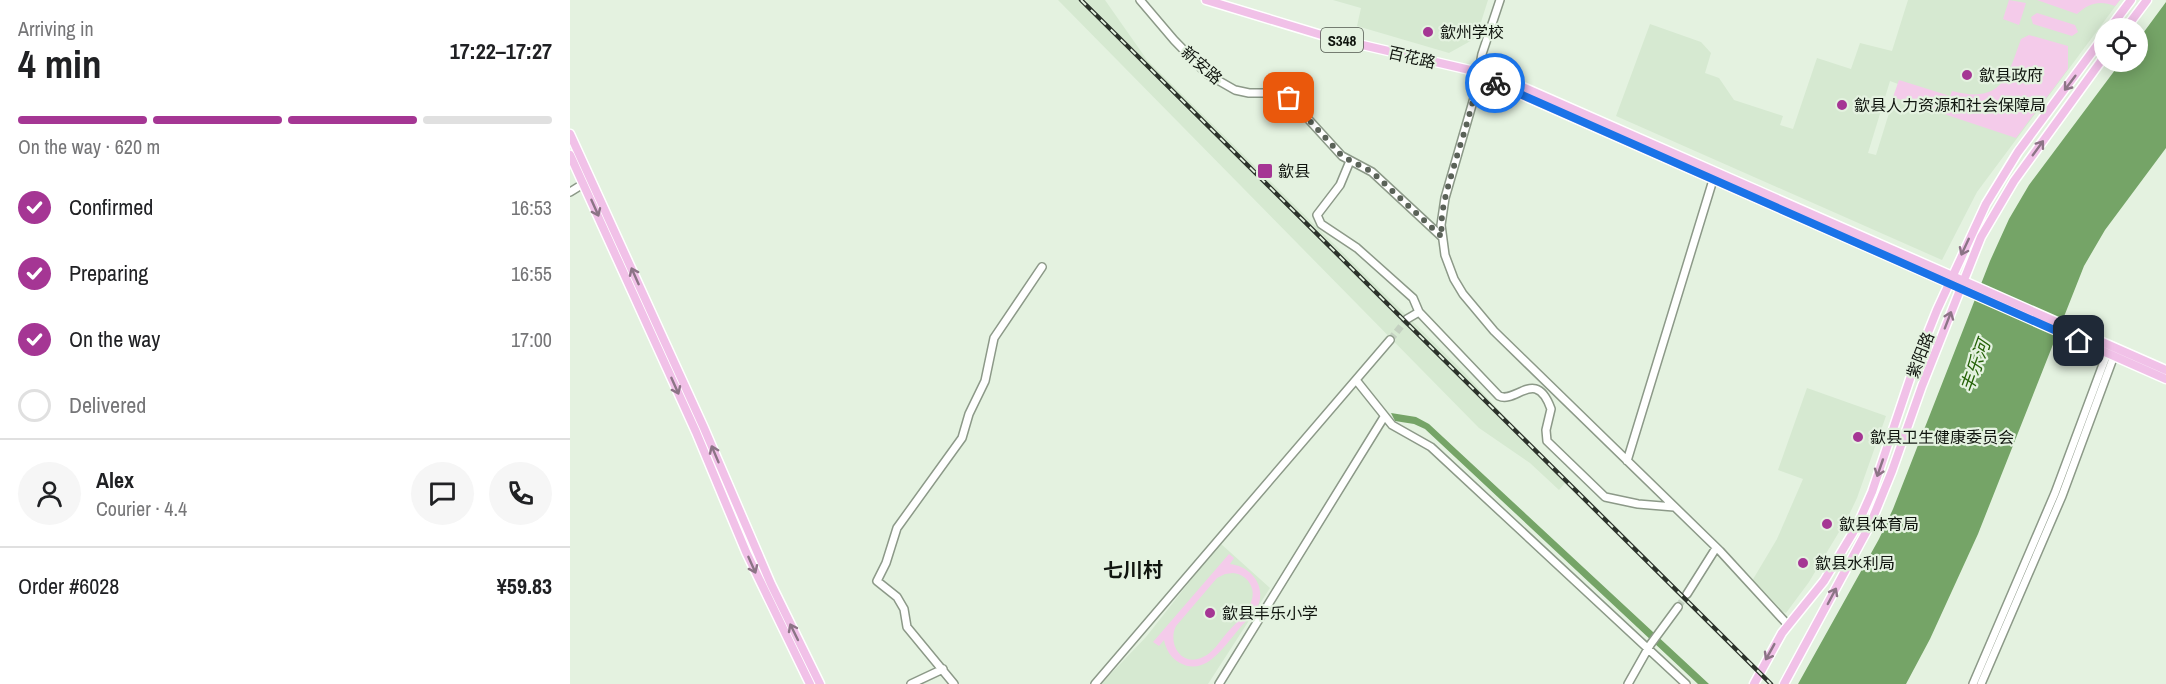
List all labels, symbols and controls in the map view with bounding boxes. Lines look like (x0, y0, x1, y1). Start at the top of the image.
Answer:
text: Arriving in (18, 15, 94, 42)
map controls (2094, 18, 2148, 72)
button: locate (2094, 18, 2148, 72)
place label: 歙州学校 (1440, 21, 1504, 43)
marker: 歙州学校 (1421, 25, 1435, 39)
road number: S348 (1321, 28, 1363, 52)
text: 17:22–17:27 (450, 36, 552, 66)
text: 4 min (18, 38, 102, 90)
street label: 新安路 (1177, 41, 1227, 89)
street label: 百花路 (1386, 41, 1438, 73)
courier (1465, 53, 1525, 113)
place label: 歙县政府 (1979, 64, 2043, 86)
icon: bike (1479, 67, 1512, 100)
marker: 歙县政府 (1960, 68, 1974, 82)
pin (1263, 72, 1314, 123)
one-way arrow (2063, 75, 2076, 91)
icon: bag (1272, 81, 1305, 114)
place label: 歙县人力资源和社会保障局 (1854, 94, 2046, 116)
marker: 歙县人力资源和社会保障局 (1835, 98, 1849, 112)
text: On the way · 620 m (18, 133, 160, 160)
one-way arrow (2032, 140, 2044, 156)
place label: 歙县 (1278, 160, 1310, 182)
marker: 歙县 (1256, 162, 1274, 180)
icon: check (18, 191, 51, 224)
text: Confirmed (69, 192, 153, 222)
text: 16:53 (511, 194, 552, 221)
one-way arrow (589, 199, 601, 217)
one-way arrow (1959, 237, 1971, 255)
icon: check (18, 257, 51, 290)
text: Preparing (69, 258, 148, 288)
text: 16:55 (511, 260, 552, 287)
one-way arrow (629, 267, 640, 285)
one-way arrow (1943, 311, 1954, 329)
pin (2053, 315, 2104, 366)
icon: check (18, 323, 51, 356)
text: On the way (69, 324, 160, 354)
icon: home (2062, 324, 2095, 357)
text: 17:00 (511, 326, 552, 353)
street label: 紫阳路 (1901, 329, 1939, 381)
water label: 丰乐河 (1954, 334, 1997, 396)
one-way arrow (670, 377, 681, 395)
text: Delivered (69, 390, 146, 420)
place label: 歙县卫生健康委员会 (1870, 426, 2014, 448)
marker: 歙县卫生健康委员会 (1851, 430, 1865, 444)
one-way arrow (709, 445, 720, 463)
one-way arrow (1874, 458, 1885, 477)
button: person (18, 462, 81, 525)
button: chat (411, 462, 474, 525)
button: phone (489, 462, 552, 525)
text: Alex (96, 465, 134, 495)
text: Courier · 4.4 (96, 495, 187, 522)
place label: 歙县体育局 (1839, 513, 1919, 535)
marker: 歙县体育局 (1820, 517, 1834, 531)
place label: 歙县水利局 (1815, 552, 1895, 574)
one-way arrow (748, 556, 759, 574)
district label: 七川村 (1103, 556, 1163, 583)
marker: 歙县水利局 (1796, 556, 1810, 570)
text: Order #6028 (18, 571, 119, 601)
text: ¥59.83 (497, 571, 552, 601)
one-way arrow (1827, 587, 1838, 605)
place label: 歙县丰乐小学 (1222, 602, 1318, 624)
marker: 歙县丰乐小学 (1203, 606, 1217, 620)
one-way arrow (788, 623, 799, 641)
one-way arrow (1764, 643, 1776, 660)

